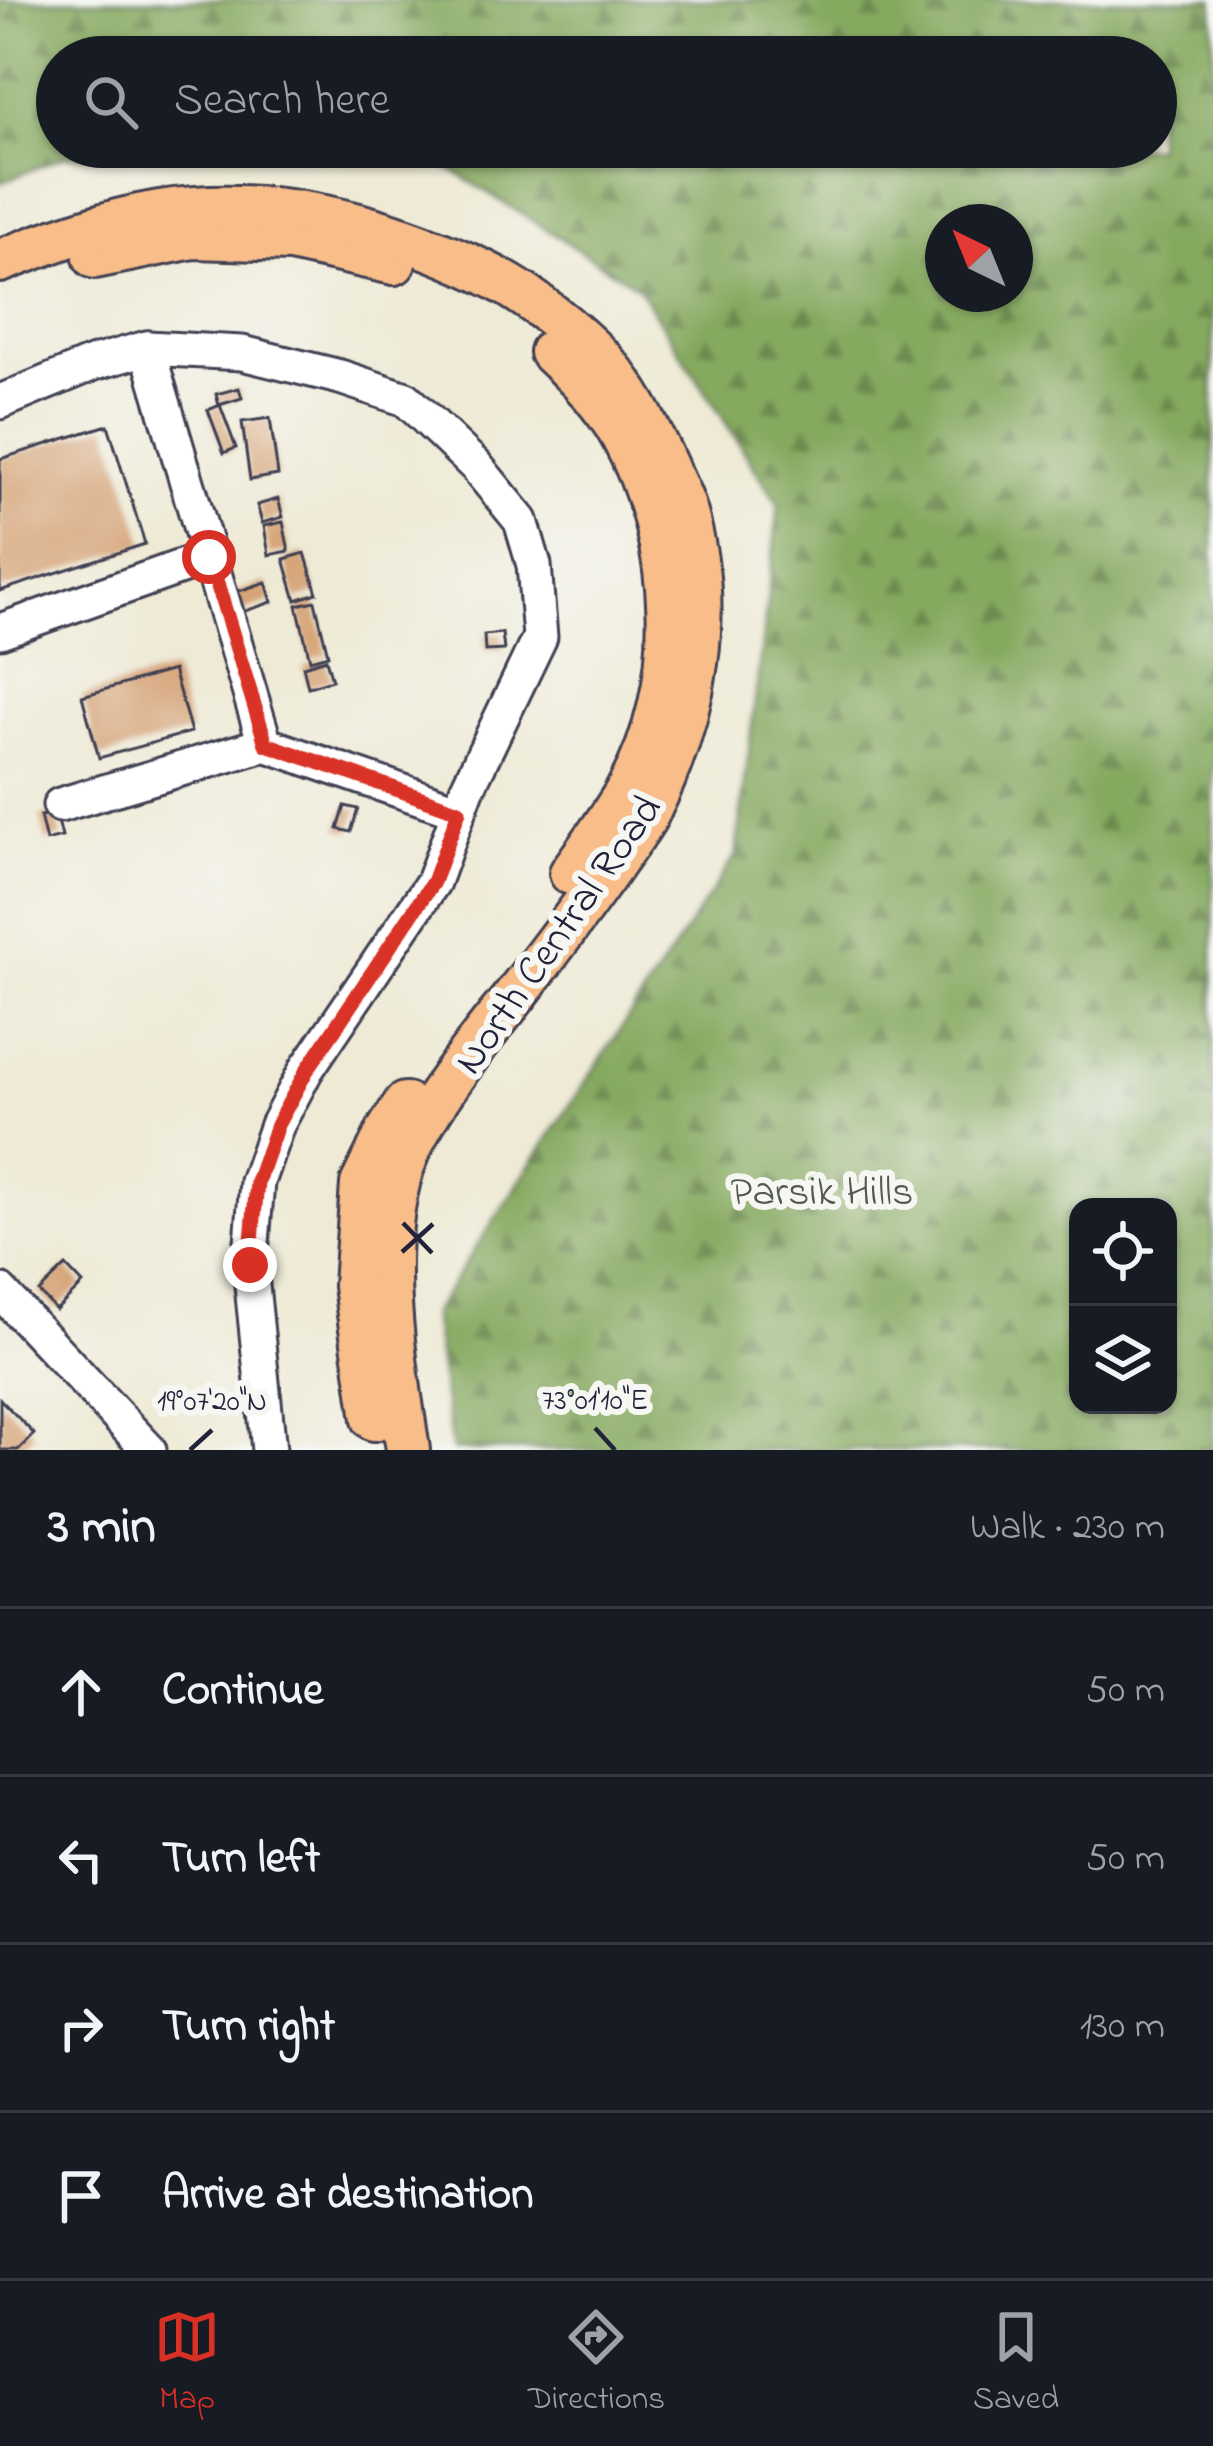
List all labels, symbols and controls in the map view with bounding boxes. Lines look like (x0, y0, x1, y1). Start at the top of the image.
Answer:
search box (36, 36, 1177, 168)
icon: search (78, 69, 144, 135)
text: Search here (174, 69, 390, 135)
north arrow (925, 204, 1033, 312)
route start (182, 530, 236, 584)
street label: North Central Road (440, 783, 679, 1088)
park label: Parsik Hills (731, 1163, 913, 1224)
map controls (1069, 1198, 1177, 1414)
button: locate (1069, 1198, 1177, 1306)
route end (223, 1238, 277, 1292)
button: layers (1069, 1306, 1177, 1414)
text: 73°01'10"E (542, 1380, 648, 1424)
text: 19°07'20"N (157, 1381, 267, 1425)
text: 3 min (48, 1491, 156, 1566)
text: Walk · 230 m (970, 1500, 1165, 1557)
icon: ahead (48, 1659, 114, 1725)
text: Continue (162, 1659, 323, 1725)
text: 50 m (1086, 1663, 1165, 1720)
icon: left (48, 1827, 114, 1893)
text: Turn left (162, 1827, 320, 1893)
text: 50 m (1086, 1831, 1165, 1888)
icon: right (48, 1995, 114, 2061)
text: Turn right (162, 1995, 335, 2061)
text: 130 m (1080, 1999, 1165, 2056)
icon: arrive (48, 2163, 114, 2229)
text: Arrive at destination (162, 2163, 533, 2229)
tab: Map (154, 2304, 220, 2424)
tab: Directions (528, 2304, 665, 2424)
tab: Saved (973, 2304, 1059, 2424)

